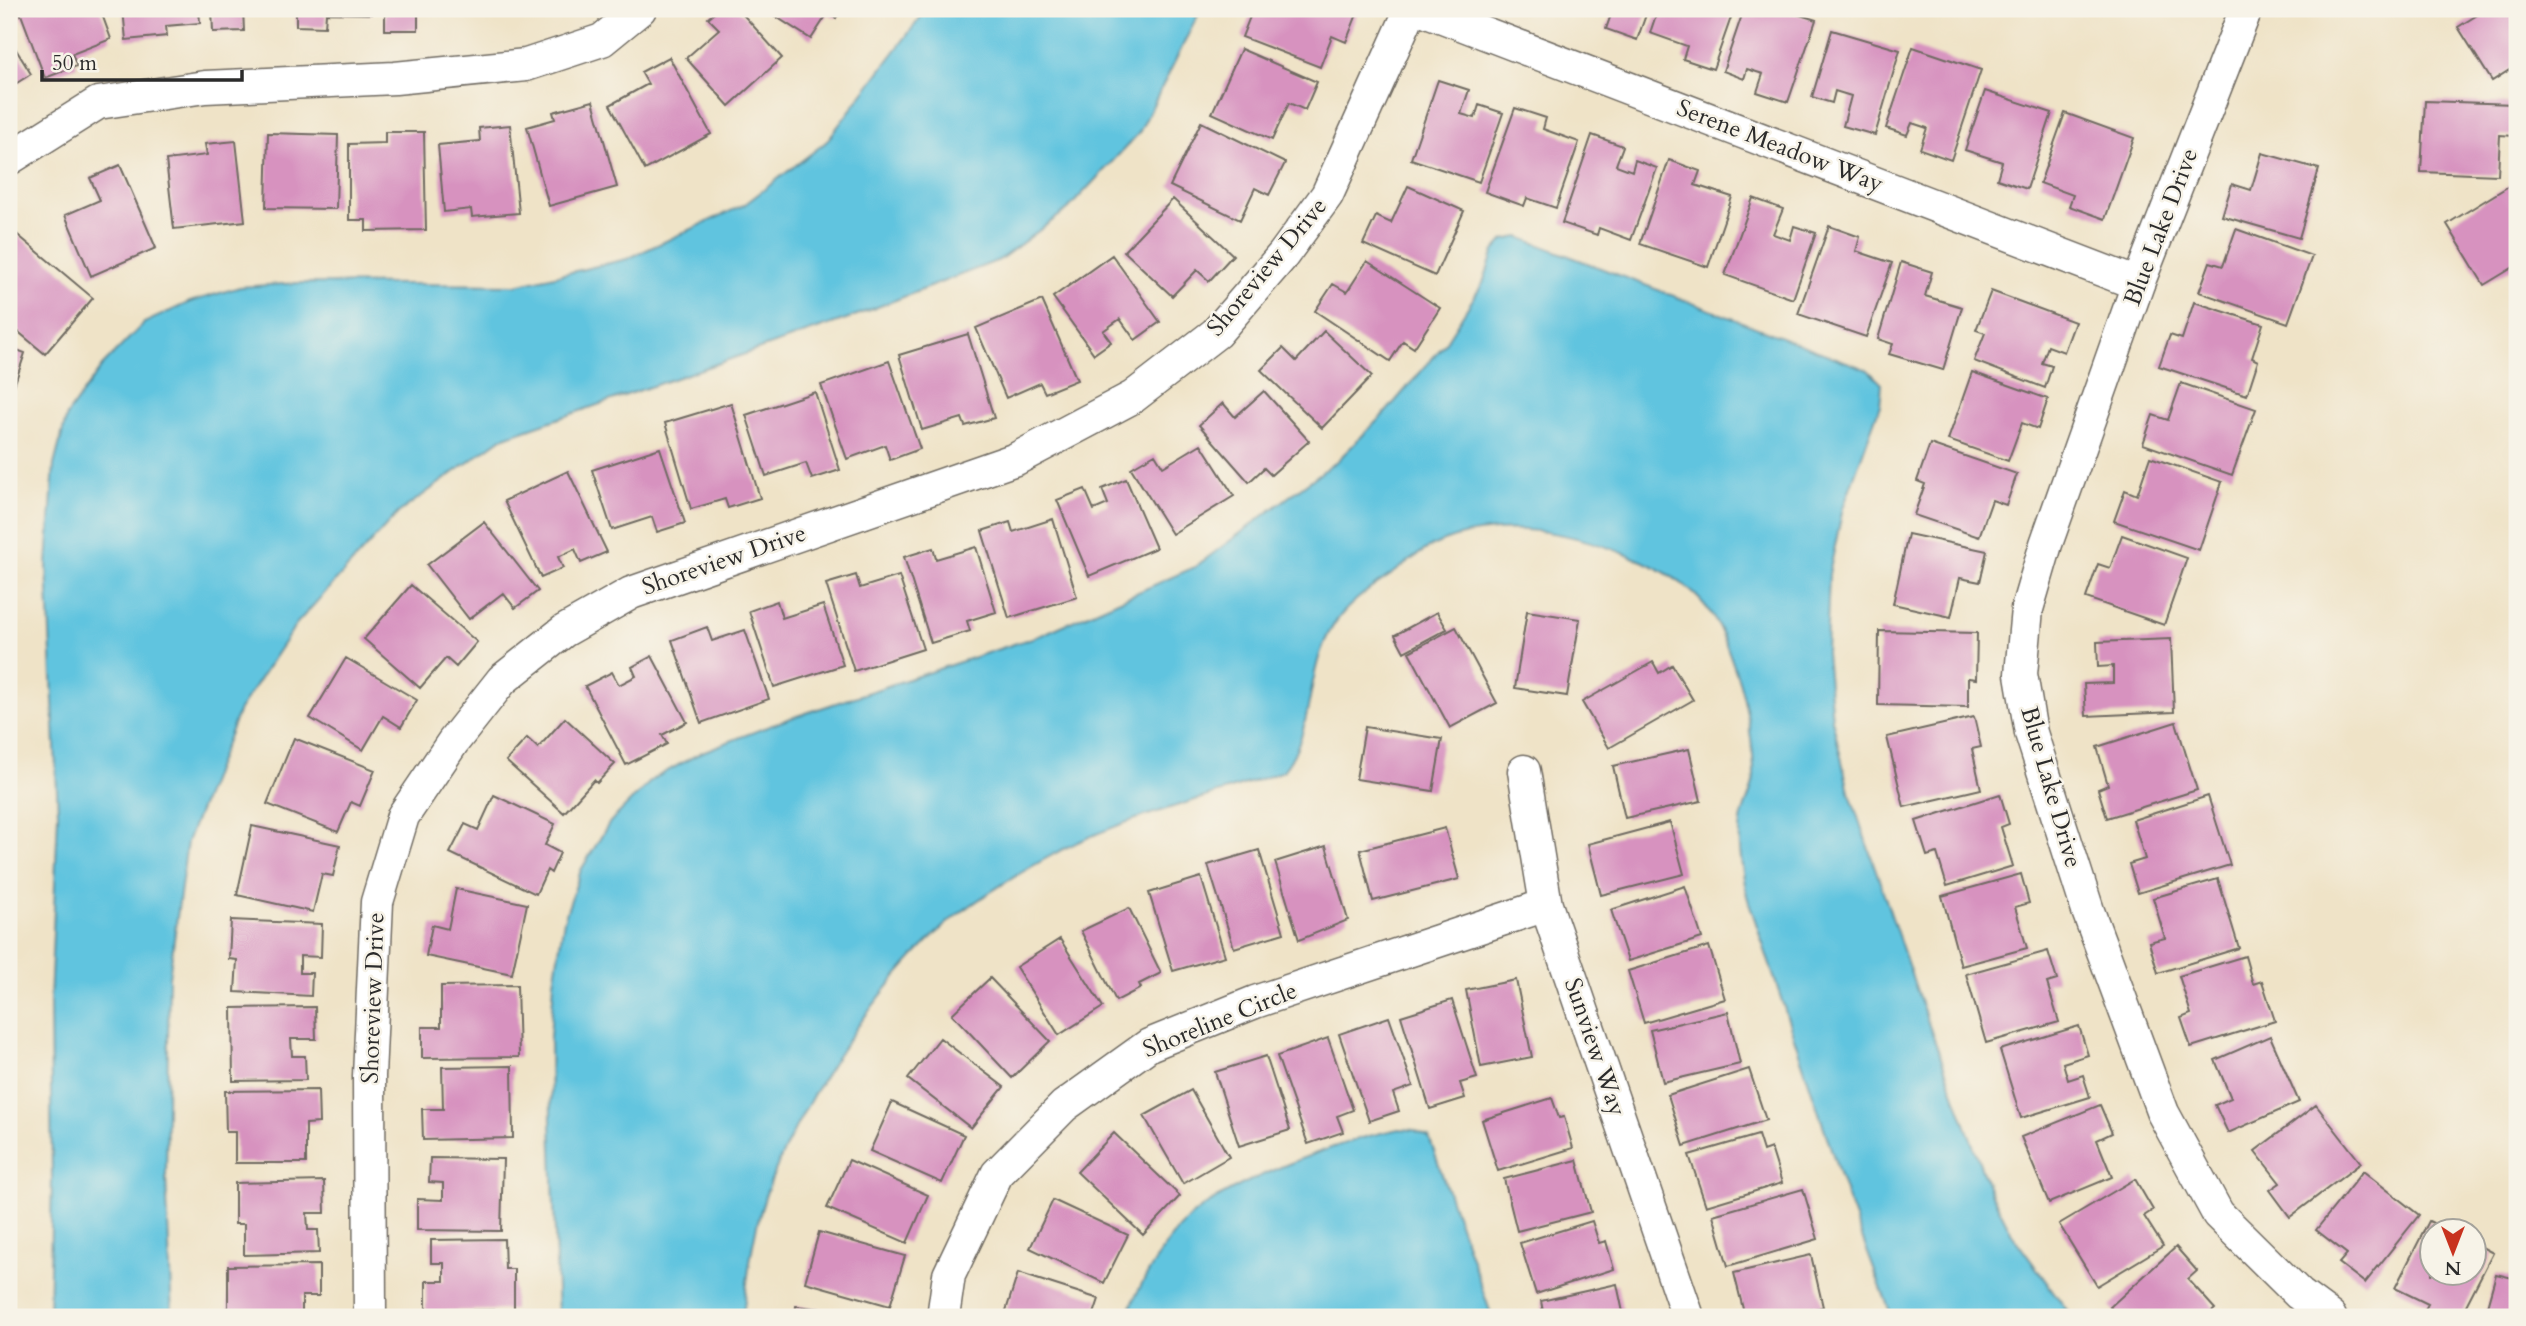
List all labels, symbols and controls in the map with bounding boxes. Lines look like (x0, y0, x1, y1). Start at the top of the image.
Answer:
scale bar (42, 38, 242, 82)
text: 50 m (52, 49, 97, 78)
street label: Serene Meadow Way (1672, 91, 1888, 201)
street label: Blue Lake Drive (2116, 144, 2206, 310)
street label: Shoreview Drive (1199, 191, 1335, 343)
street label: Shoreview Drive (638, 517, 810, 603)
street label: Blue Lake Drive (2012, 703, 2090, 871)
street label: Shoreview Drive (354, 912, 392, 1084)
street label: Shoreline Circle (1138, 974, 1302, 1066)
street label: Sunview Way (1556, 974, 1634, 1121)
north arrow (2418, 1218, 2488, 1288)
text: N (2444, 1255, 2461, 1281)

